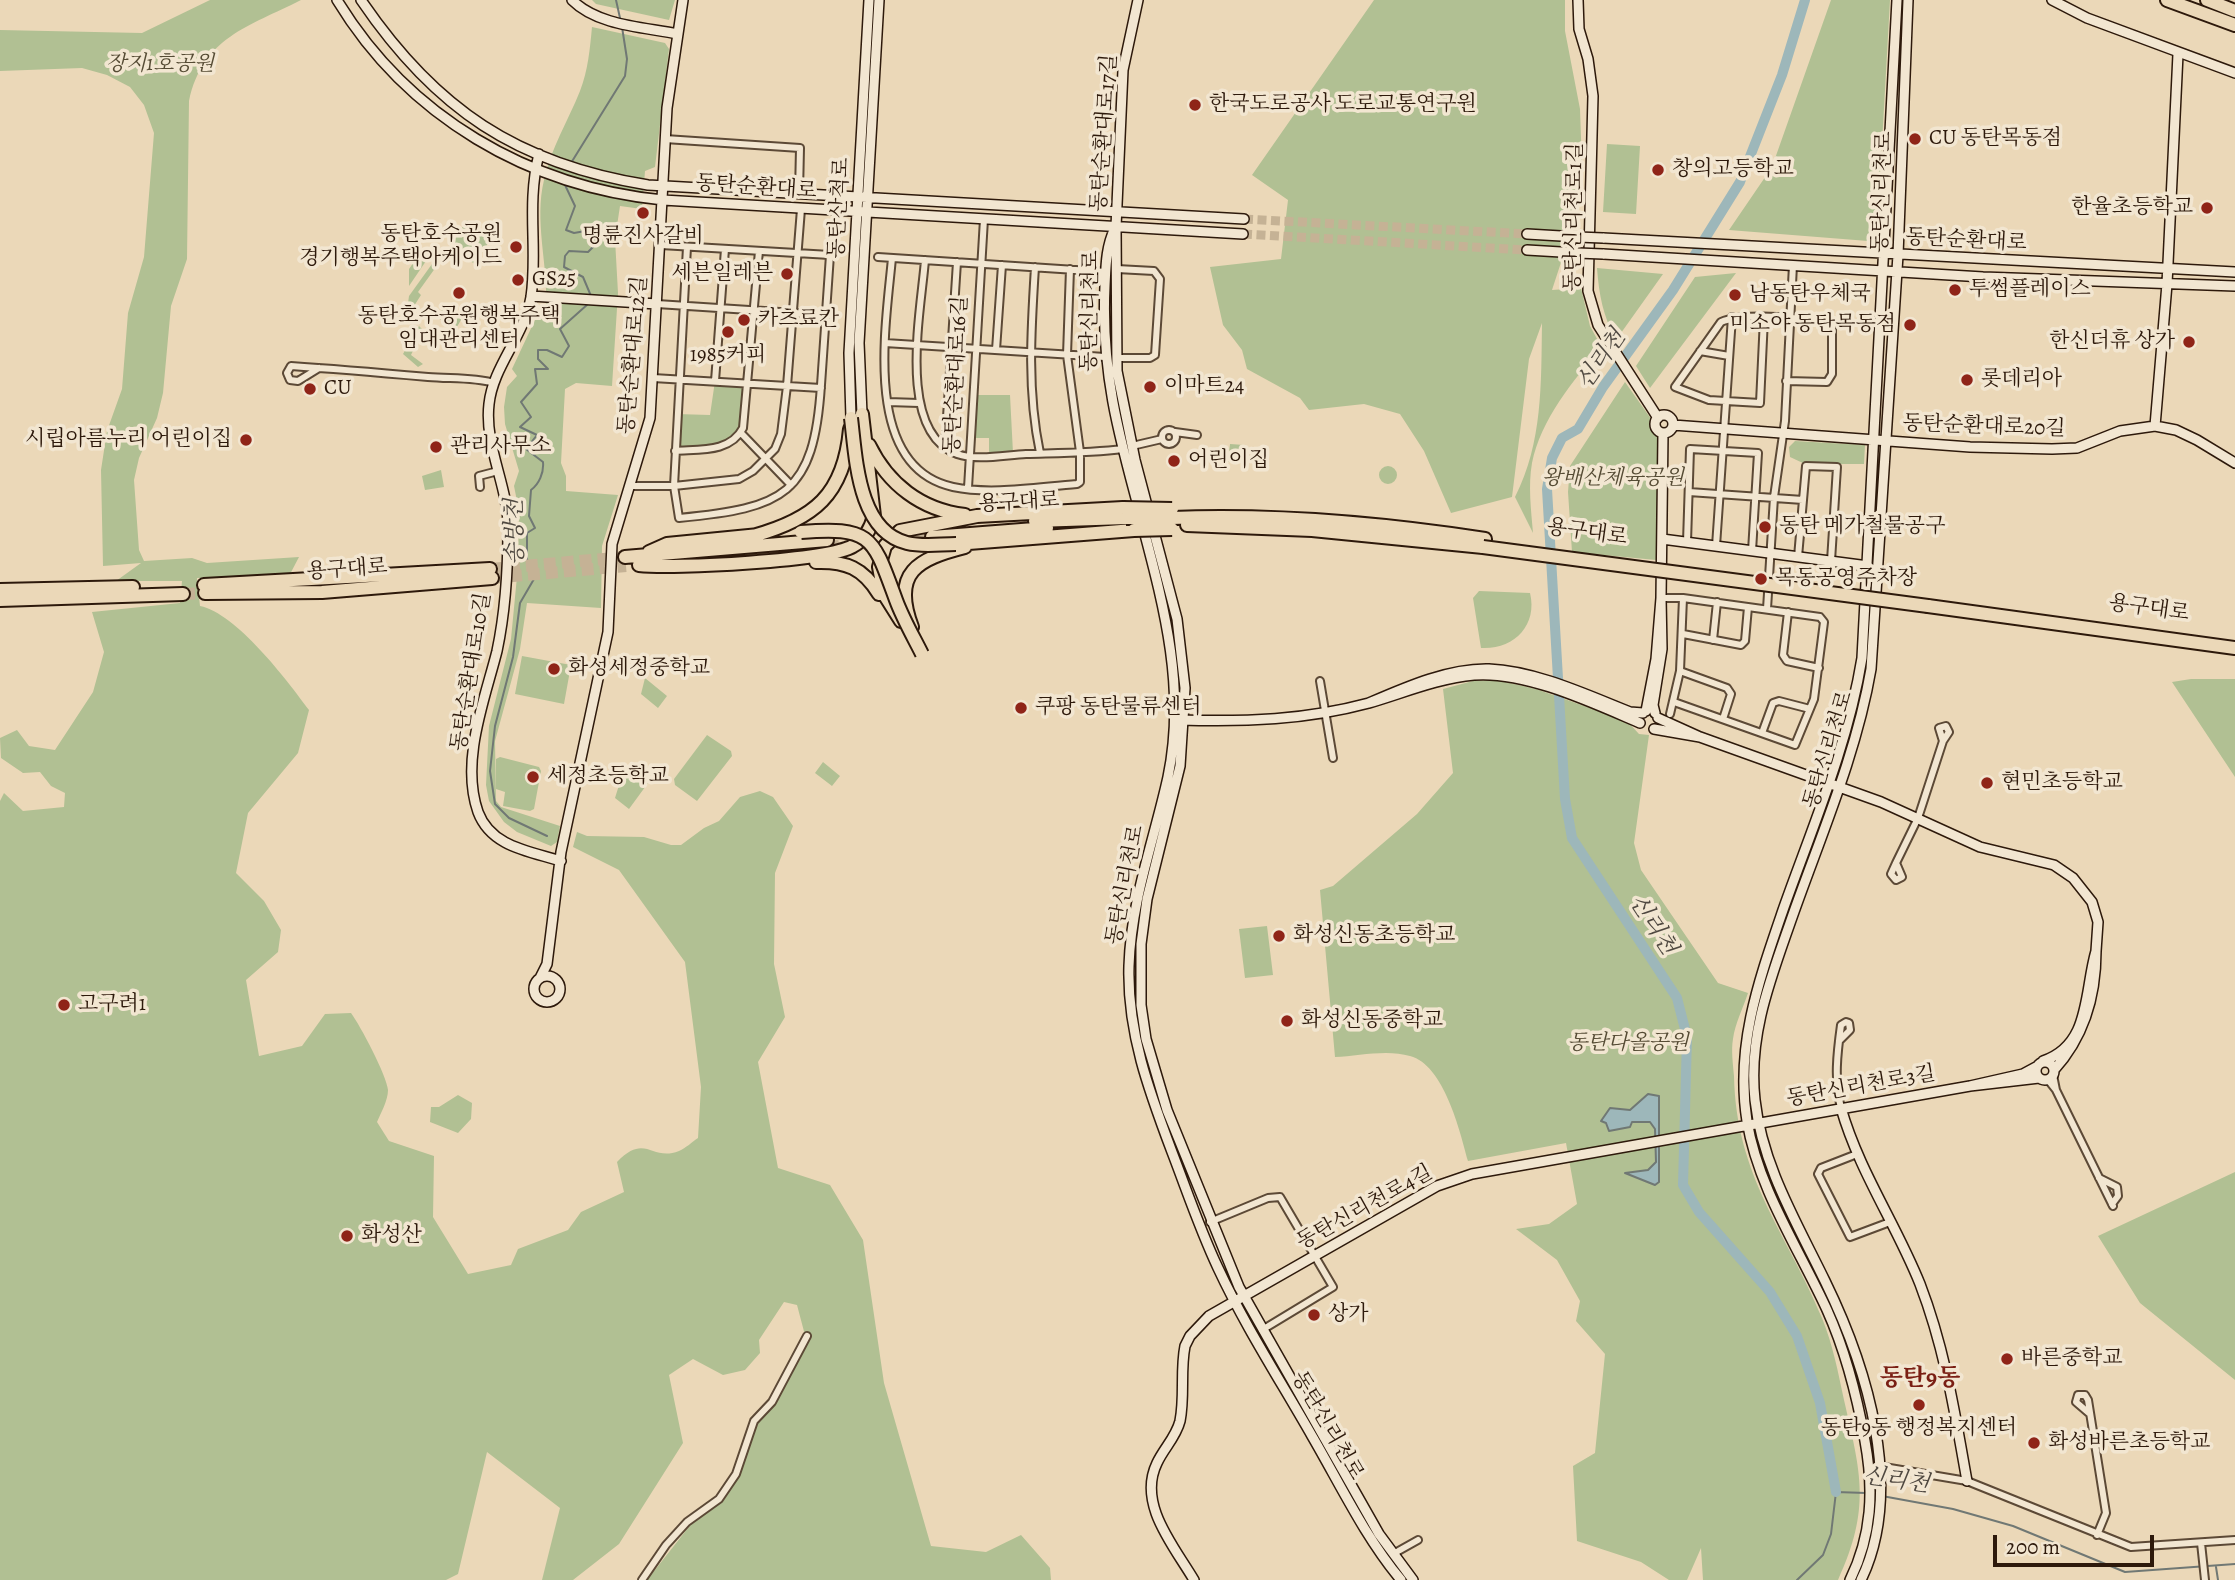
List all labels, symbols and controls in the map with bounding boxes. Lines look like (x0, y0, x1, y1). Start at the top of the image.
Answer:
park label: 장지1호공원 (106, 52, 214, 78)
street label: 동탄순환대로17길 (1087, 53, 1123, 213)
place label: 한국도로공사 도로교통연구원 (1209, 92, 1477, 118)
marker: 한국도로공사 도로교통연구원 (1187, 97, 1203, 113)
place label: CU 동탄목동점 (1929, 126, 2062, 152)
street label: 동탄신리천로 (1868, 131, 1898, 253)
marker: CU 동탄목동점 (1907, 131, 1923, 147)
street label: 동탄신리천로1길 (1561, 142, 1589, 292)
street label: 동탄산척로 (825, 157, 855, 259)
place label: 창의고등학교 (1672, 157, 1794, 183)
marker: 창의고등학교 (1650, 162, 1666, 178)
street label: 동탄순환대로 (694, 171, 818, 205)
place label: 한율초등학교 (2071, 195, 2193, 221)
marker: 한율초등학교 (2199, 200, 2215, 216)
marker: 명륜진사갈비 (635, 205, 651, 221)
place label: 동탄호수공원 경기행복주택아케이드 (299, 222, 502, 272)
place label: 명륜진사갈비 (582, 224, 704, 250)
street label: 동탄순환대로 (1905, 225, 2027, 257)
marker: 동탄호수공원 경기행복주택아케이드 (508, 239, 524, 255)
street label: 동탄신리천로 (1077, 250, 1105, 372)
place label: 세븐일레븐 (672, 261, 773, 287)
marker: 세븐일레븐 (779, 266, 795, 282)
place label: GS25 (532, 267, 576, 293)
marker: GS25 (510, 272, 526, 288)
street label: 동탄순환대로12길 (615, 275, 653, 435)
place label: 투썸플레이스 (1969, 277, 2091, 303)
place label: 남동탄우체국 (1749, 282, 1871, 308)
marker: 투썸플레이스 (1947, 282, 1963, 298)
marker: 동탄호수공원행복주택 임대관리센터 (451, 285, 467, 301)
marker: 남동탄우체국 (1727, 287, 1743, 303)
street label: 동탄순환대로16길 (940, 295, 974, 455)
place label: 동탄호수공원행복주택 임대관리센터 (358, 304, 560, 354)
place label: 카츠료칸 (758, 307, 839, 333)
marker: 카츠료칸 (736, 312, 752, 328)
place label: 미소야 동탄목동점 (1730, 312, 1896, 338)
marker: 미소야 동탄목동점 (1902, 317, 1918, 333)
marker: 1985커피 (720, 324, 736, 340)
water label: 신리천 (1572, 325, 1632, 395)
place label: 한신더휴 상가 (2049, 329, 2175, 355)
marker: 한신더휴 상가 (2181, 334, 2197, 350)
place label: 1985커피 (690, 343, 766, 369)
place label: 롯데리아 (1981, 367, 2062, 393)
marker: 롯데리아 (1959, 372, 1975, 388)
place label: 이마트24 (1164, 374, 1244, 400)
place label: CU (324, 376, 351, 402)
marker: 이마트24 (1142, 379, 1158, 395)
marker: CU (302, 381, 318, 397)
street label: 동탄순환대로20길 (1902, 412, 2066, 442)
place label: 시립아름누리 어린이집 (25, 427, 232, 453)
marker: 시립아름누리 어린이집 (238, 432, 254, 448)
place label: 관리사무소 (450, 434, 551, 460)
marker: 관리사무소 (428, 439, 444, 455)
place label: 어린이집 (1188, 448, 1269, 474)
marker: 어린이집 (1166, 453, 1182, 469)
park label: 왕배산체육공원 (1542, 466, 1684, 492)
street label: 용구대로 (978, 488, 1060, 518)
water label: 송방천 (502, 498, 530, 566)
place label: 동탄 메가철물공구 (1779, 514, 1945, 540)
street label: 용구대로 (1545, 515, 1629, 551)
marker: 동탄 메가철물공구 (1757, 519, 1773, 535)
street label: 용구대로 (306, 555, 388, 585)
place label: 목동공영주차장 (1775, 566, 1917, 592)
marker: 목동공영주차장 (1753, 571, 1769, 587)
street label: 동탄순환대로10길 (447, 591, 497, 753)
street label: 용구대로 (2107, 591, 2191, 627)
place label: 화성세정중학교 (568, 656, 710, 682)
marker: 화성세정중학교 (546, 661, 562, 677)
street label: 동탄신리천로 (1799, 688, 1859, 812)
place label: 쿠팡 동탄물류센터 (1035, 695, 1201, 721)
marker: 쿠팡 동탄물류센터 (1013, 700, 1029, 716)
place label: 세정초등학교 (547, 764, 669, 790)
marker: 세정초등학교 (525, 769, 541, 785)
place label: 현민초등학교 (2001, 770, 2123, 796)
marker: 현민초등학교 (1979, 775, 1995, 791)
street label: 동탄신리천로 (1102, 823, 1150, 947)
water label: 신리천 (1622, 890, 1682, 960)
place label: 화성신동초등학교 (1293, 923, 1455, 949)
marker: 화성신동초등학교 (1271, 928, 1287, 944)
place label: 고구려1 (78, 992, 146, 1018)
marker: 고구려1 (56, 997, 72, 1013)
place label: 화성신동중학교 (1301, 1008, 1443, 1034)
marker: 화성신동중학교 (1279, 1013, 1295, 1029)
park label: 동탄다올공원 (1567, 1031, 1689, 1057)
street label: 동탄신리천로3길 (1785, 1062, 1937, 1112)
street label: 동탄신리천로4길 (1293, 1160, 1437, 1256)
place label: 화성산 (361, 1223, 422, 1249)
marker: 화성산 (339, 1228, 355, 1244)
place label: 상가 (1328, 1302, 1369, 1328)
marker: 상가 (1306, 1307, 1322, 1323)
place label: 바른중학교 (2021, 1346, 2122, 1372)
marker: 바른중학교 (1999, 1351, 2015, 1367)
district label: 동탄9동 (1880, 1365, 1960, 1393)
street label: 동탄신리천로 (1286, 1367, 1368, 1485)
marker: 동탄9동 행정복지센터 (1911, 1397, 1927, 1413)
place label: 동탄9동 행정복지센터 (1821, 1416, 2017, 1442)
place label: 화성바른초등학교 (2048, 1430, 2210, 1456)
marker: 화성바른초등학교 (2026, 1435, 2042, 1451)
water label: 신리천 (1861, 1463, 1931, 1499)
scale bar (1997, 1520, 2158, 1564)
text: 200 m (2006, 1533, 2060, 1561)

